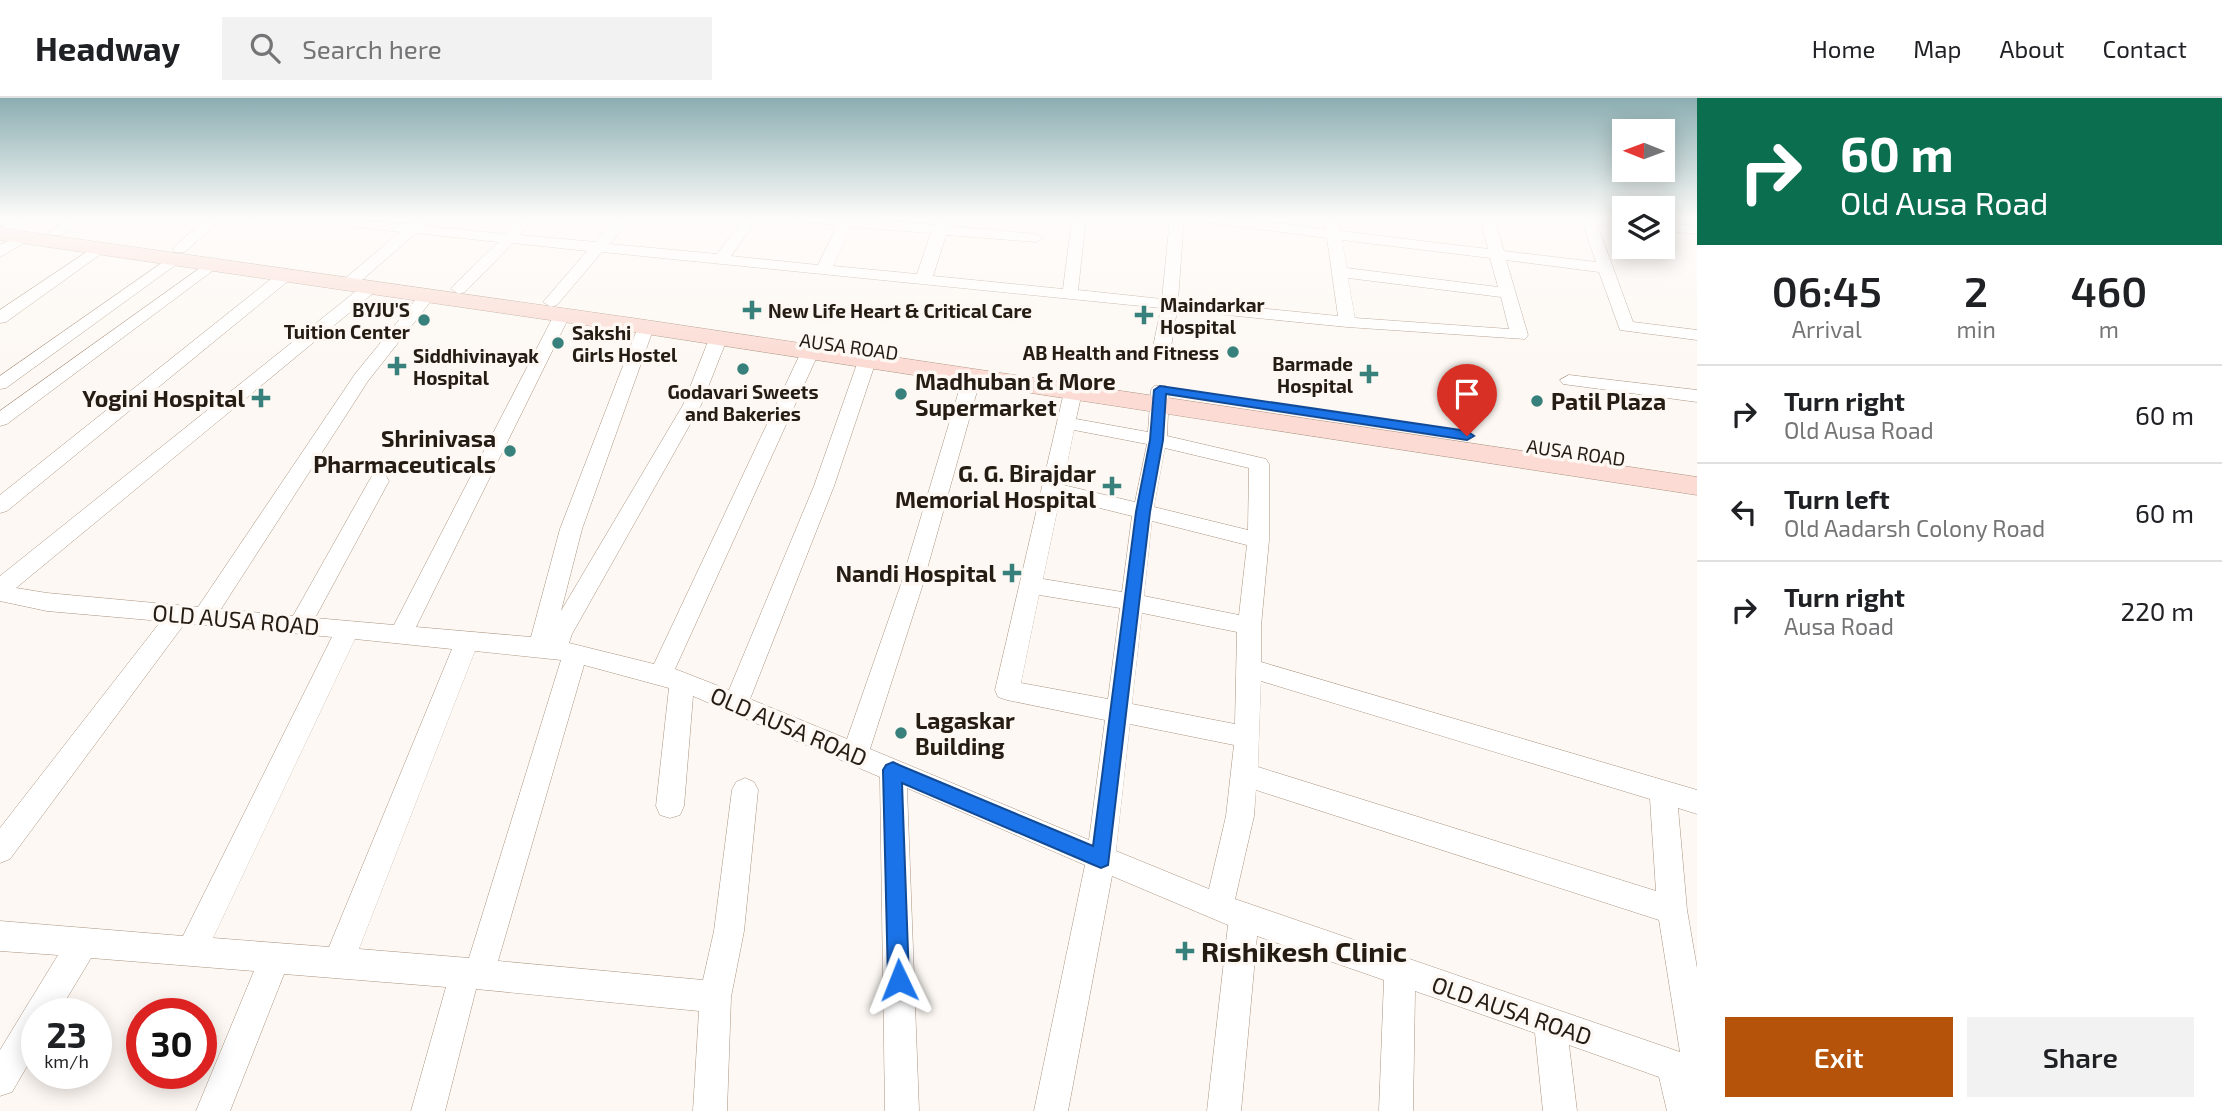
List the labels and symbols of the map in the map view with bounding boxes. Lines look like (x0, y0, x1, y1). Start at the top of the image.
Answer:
north arrow (1612, 119, 1675, 182)
place label: Maindarkar Hospital (1160, 293, 1265, 338)
place label: BYJU'S Tuition Center (284, 298, 410, 343)
place label: New Life Heart & Critical Care (768, 299, 1032, 322)
marker: New Life Heart & Critical Care (742, 300, 762, 320)
marker: Maindarkar Hospital (1134, 305, 1154, 325)
marker: BYJU'S Tuition Center (416, 312, 432, 328)
place label: Sakshi Girls Hostel (572, 321, 678, 366)
street label: AUSA ROAD (798, 328, 900, 364)
marker: Sakshi Girls Hostel (550, 335, 566, 351)
place label: AB Health and Fitness (1023, 341, 1219, 364)
place label: Siddhivinayak Hospital (413, 344, 539, 389)
marker: AB Health and Fitness (1225, 344, 1241, 360)
place label: Barmade Hospital (1272, 352, 1354, 397)
marker: Siddhivinayak Hospital (387, 356, 407, 376)
marker: Godavari Sweets and Bakeries (735, 361, 751, 377)
marker: Barmade Hospital (1359, 364, 1379, 384)
pin (1437, 364, 1497, 436)
place label: Madhuban & More Supermarket (915, 367, 1116, 421)
place label: Godavari Sweets and Bakeries (668, 380, 818, 425)
place label: Yogini Hospital (82, 384, 245, 412)
marker: Madhuban & More Supermarket (893, 386, 909, 402)
place label: Patil Plaza (1551, 387, 1666, 415)
marker: Yogini Hospital (251, 388, 271, 408)
marker: Patil Plaza (1529, 393, 1545, 409)
place label: Shrinivasa Pharmaceuticals (313, 424, 496, 478)
street label: AUSA ROAD (1525, 434, 1627, 470)
marker: Shrinivasa Pharmaceuticals (502, 443, 518, 459)
place label: G. G. Birajdar Memorial Hospital (895, 459, 1096, 513)
marker: G. G. Birajdar Memorial Hospital (1102, 476, 1122, 496)
place label: Nandi Hospital (836, 559, 996, 587)
marker: Nandi Hospital (1002, 563, 1022, 583)
street label: OLD AUSA ROAD (151, 598, 321, 640)
street label: OLD AUSA ROAD (706, 680, 872, 772)
place label: Lagaskar Building (915, 706, 1015, 760)
marker: Lagaskar Building (893, 725, 909, 741)
place label: Rishikesh Clinic (1201, 934, 1407, 968)
marker: Rishikesh Clinic (1175, 941, 1195, 961)
position arrow (862, 943, 936, 1017)
street label: OLD AUSA ROAD (1428, 970, 1596, 1050)
speed limit sign: 30 (126, 998, 217, 1089)

